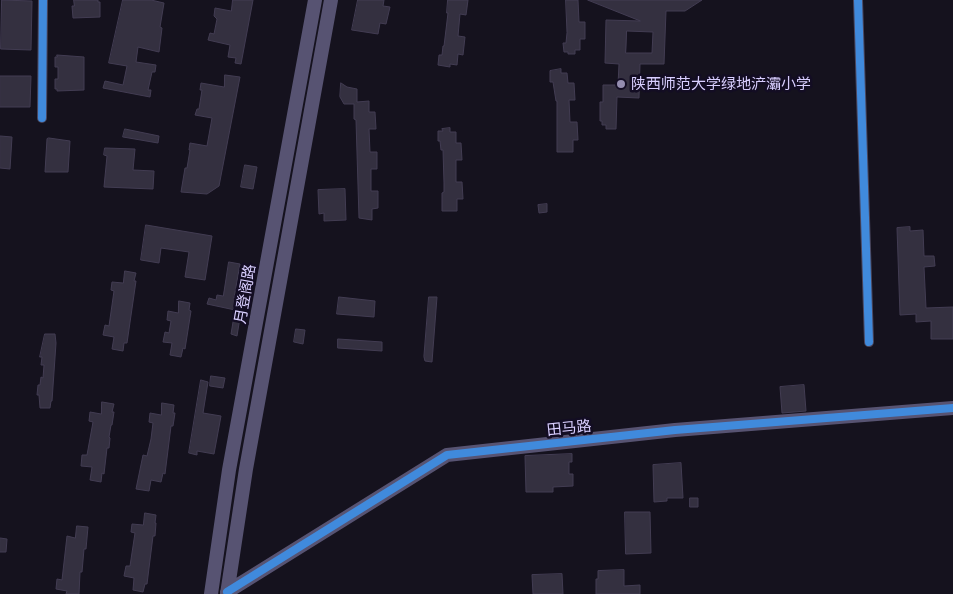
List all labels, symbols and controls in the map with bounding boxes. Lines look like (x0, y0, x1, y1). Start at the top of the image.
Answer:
place label: 陕西师范大学绿地浐灞小学 (631, 75, 811, 93)
marker: 陕西师范大学绿地浐灞小学 (615, 78, 627, 90)
street label: 月登阁路 (231, 263, 259, 325)
street label: 田马路 (546, 417, 592, 439)

